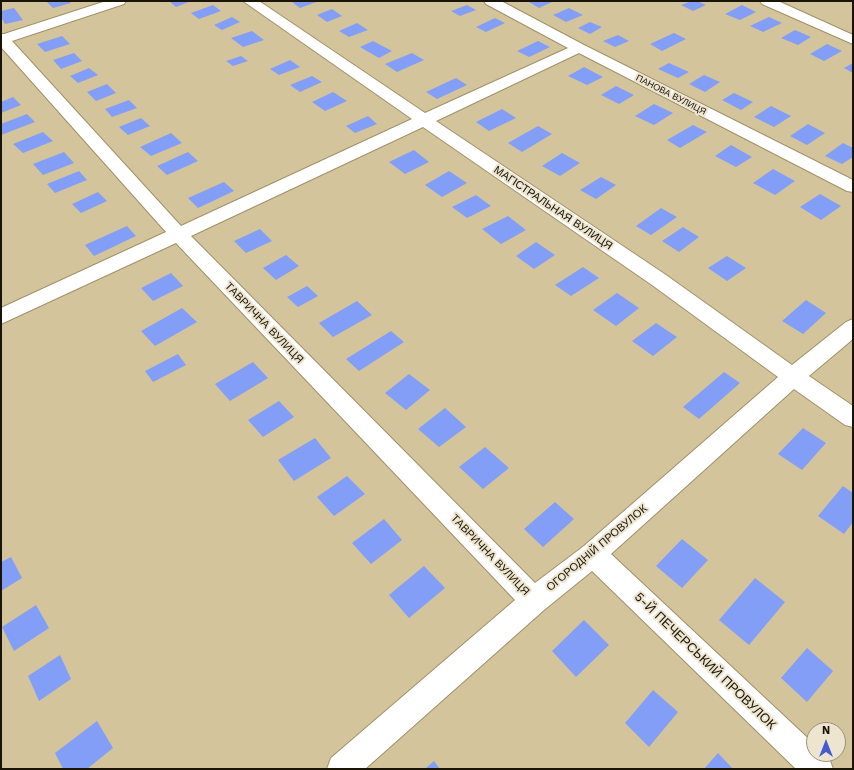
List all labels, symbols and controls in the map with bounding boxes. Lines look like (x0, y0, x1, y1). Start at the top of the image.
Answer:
street label: ПАНОВА ВУЛИЦЯ (634, 73, 708, 117)
street label: МАГІСТРАЛЬНАЯ ВУЛИЦЯ (491, 163, 615, 253)
street label: ТАВРИЧНА ВУЛИЦЯ (222, 280, 306, 366)
street label: ОГОРОДНІЙ ПРОВУЛОК (544, 502, 650, 594)
street label: ТАВРИЧНА ВУЛИЦЯ (448, 512, 532, 598)
street label: 5-Й ПЕЧЕРСЬКИЙ ПРОВУЛОК (631, 589, 779, 733)
north arrow (806, 722, 846, 762)
text: N (822, 724, 830, 737)

